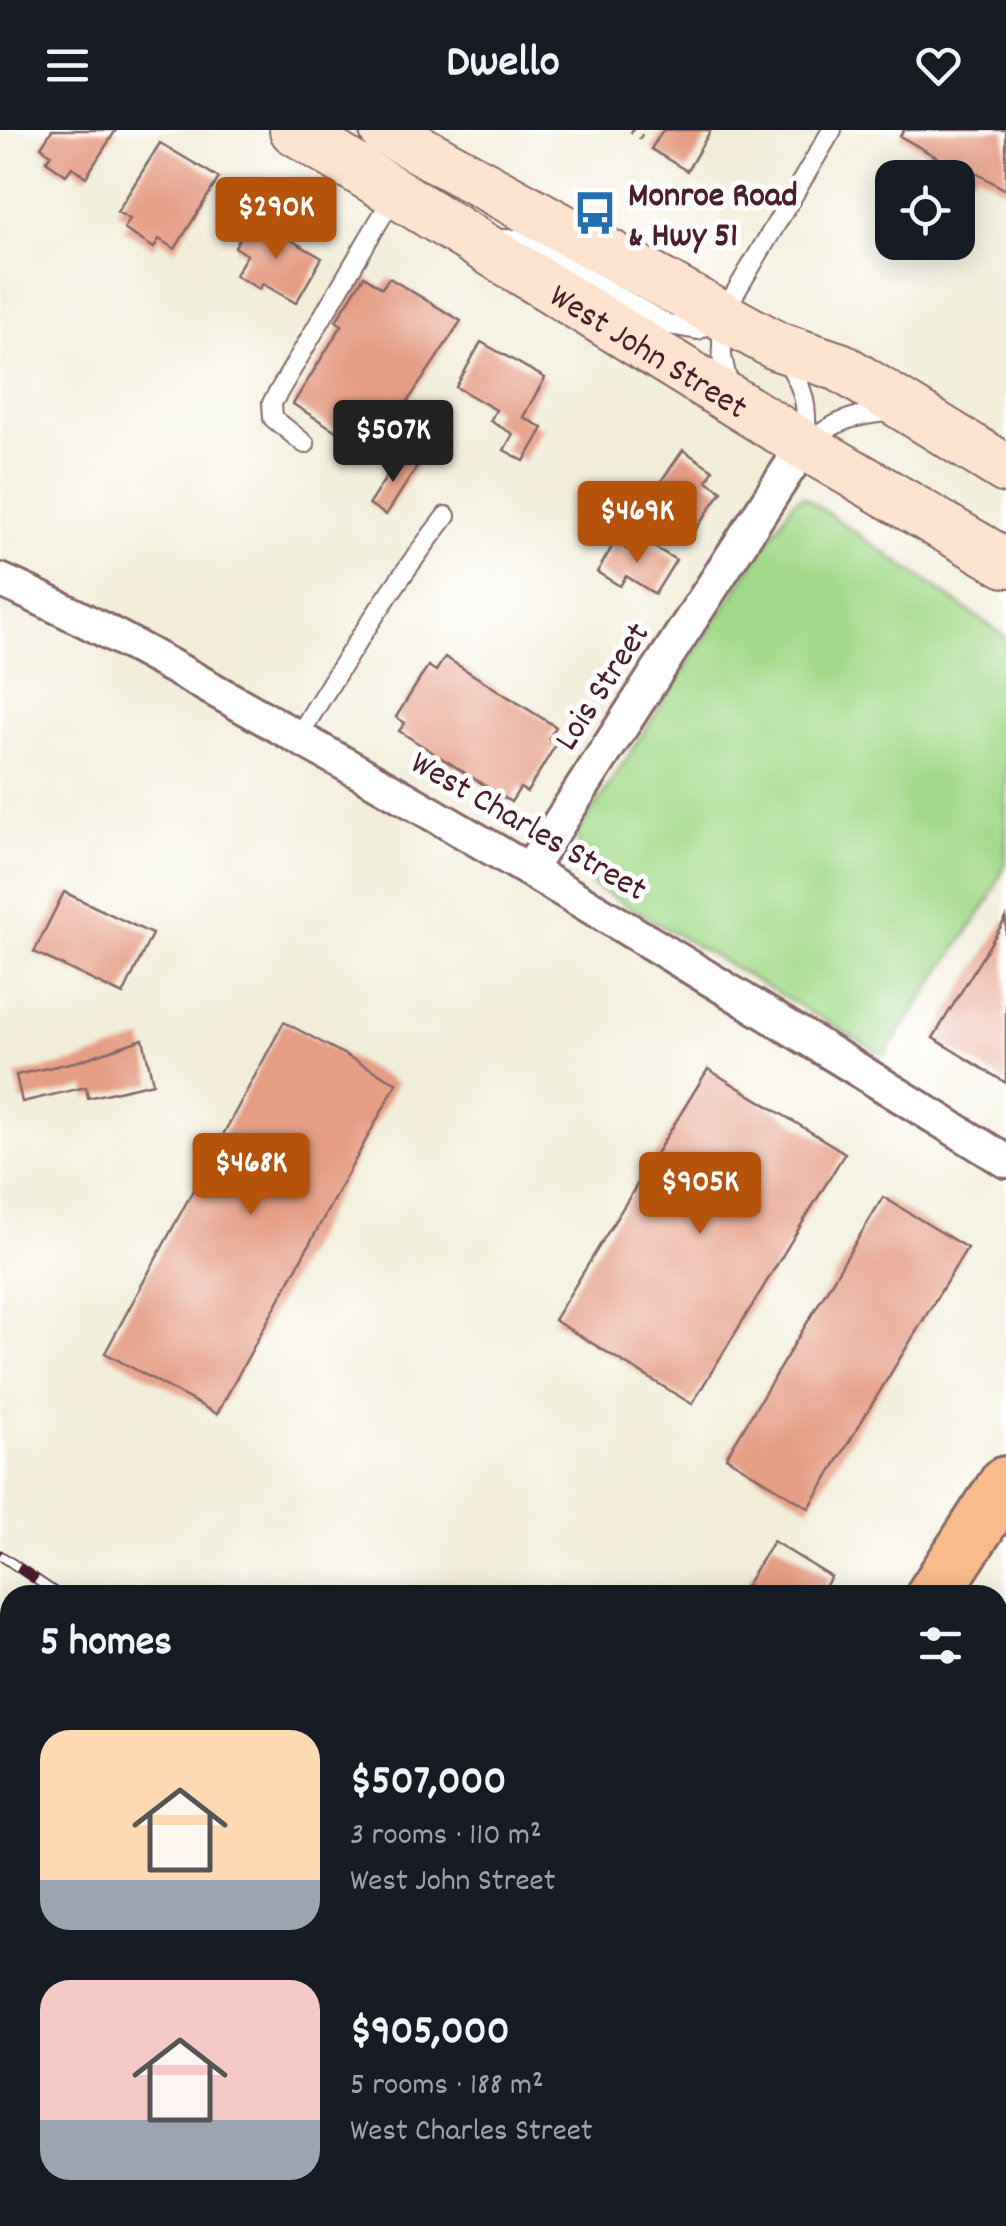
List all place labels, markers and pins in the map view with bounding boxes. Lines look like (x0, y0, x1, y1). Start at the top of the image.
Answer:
place label: Monroe Road & Hwy 51 (628, 173, 798, 263)
pin: $290K (206, 177, 346, 262)
bus stop icon: Monroe Road & Hwy 51 (571, 189, 619, 237)
pin: $507K (323, 400, 463, 485)
pin: $469K (567, 481, 707, 566)
pin: $468K (181, 1133, 321, 1218)
pin: $905K (630, 1152, 770, 1237)

